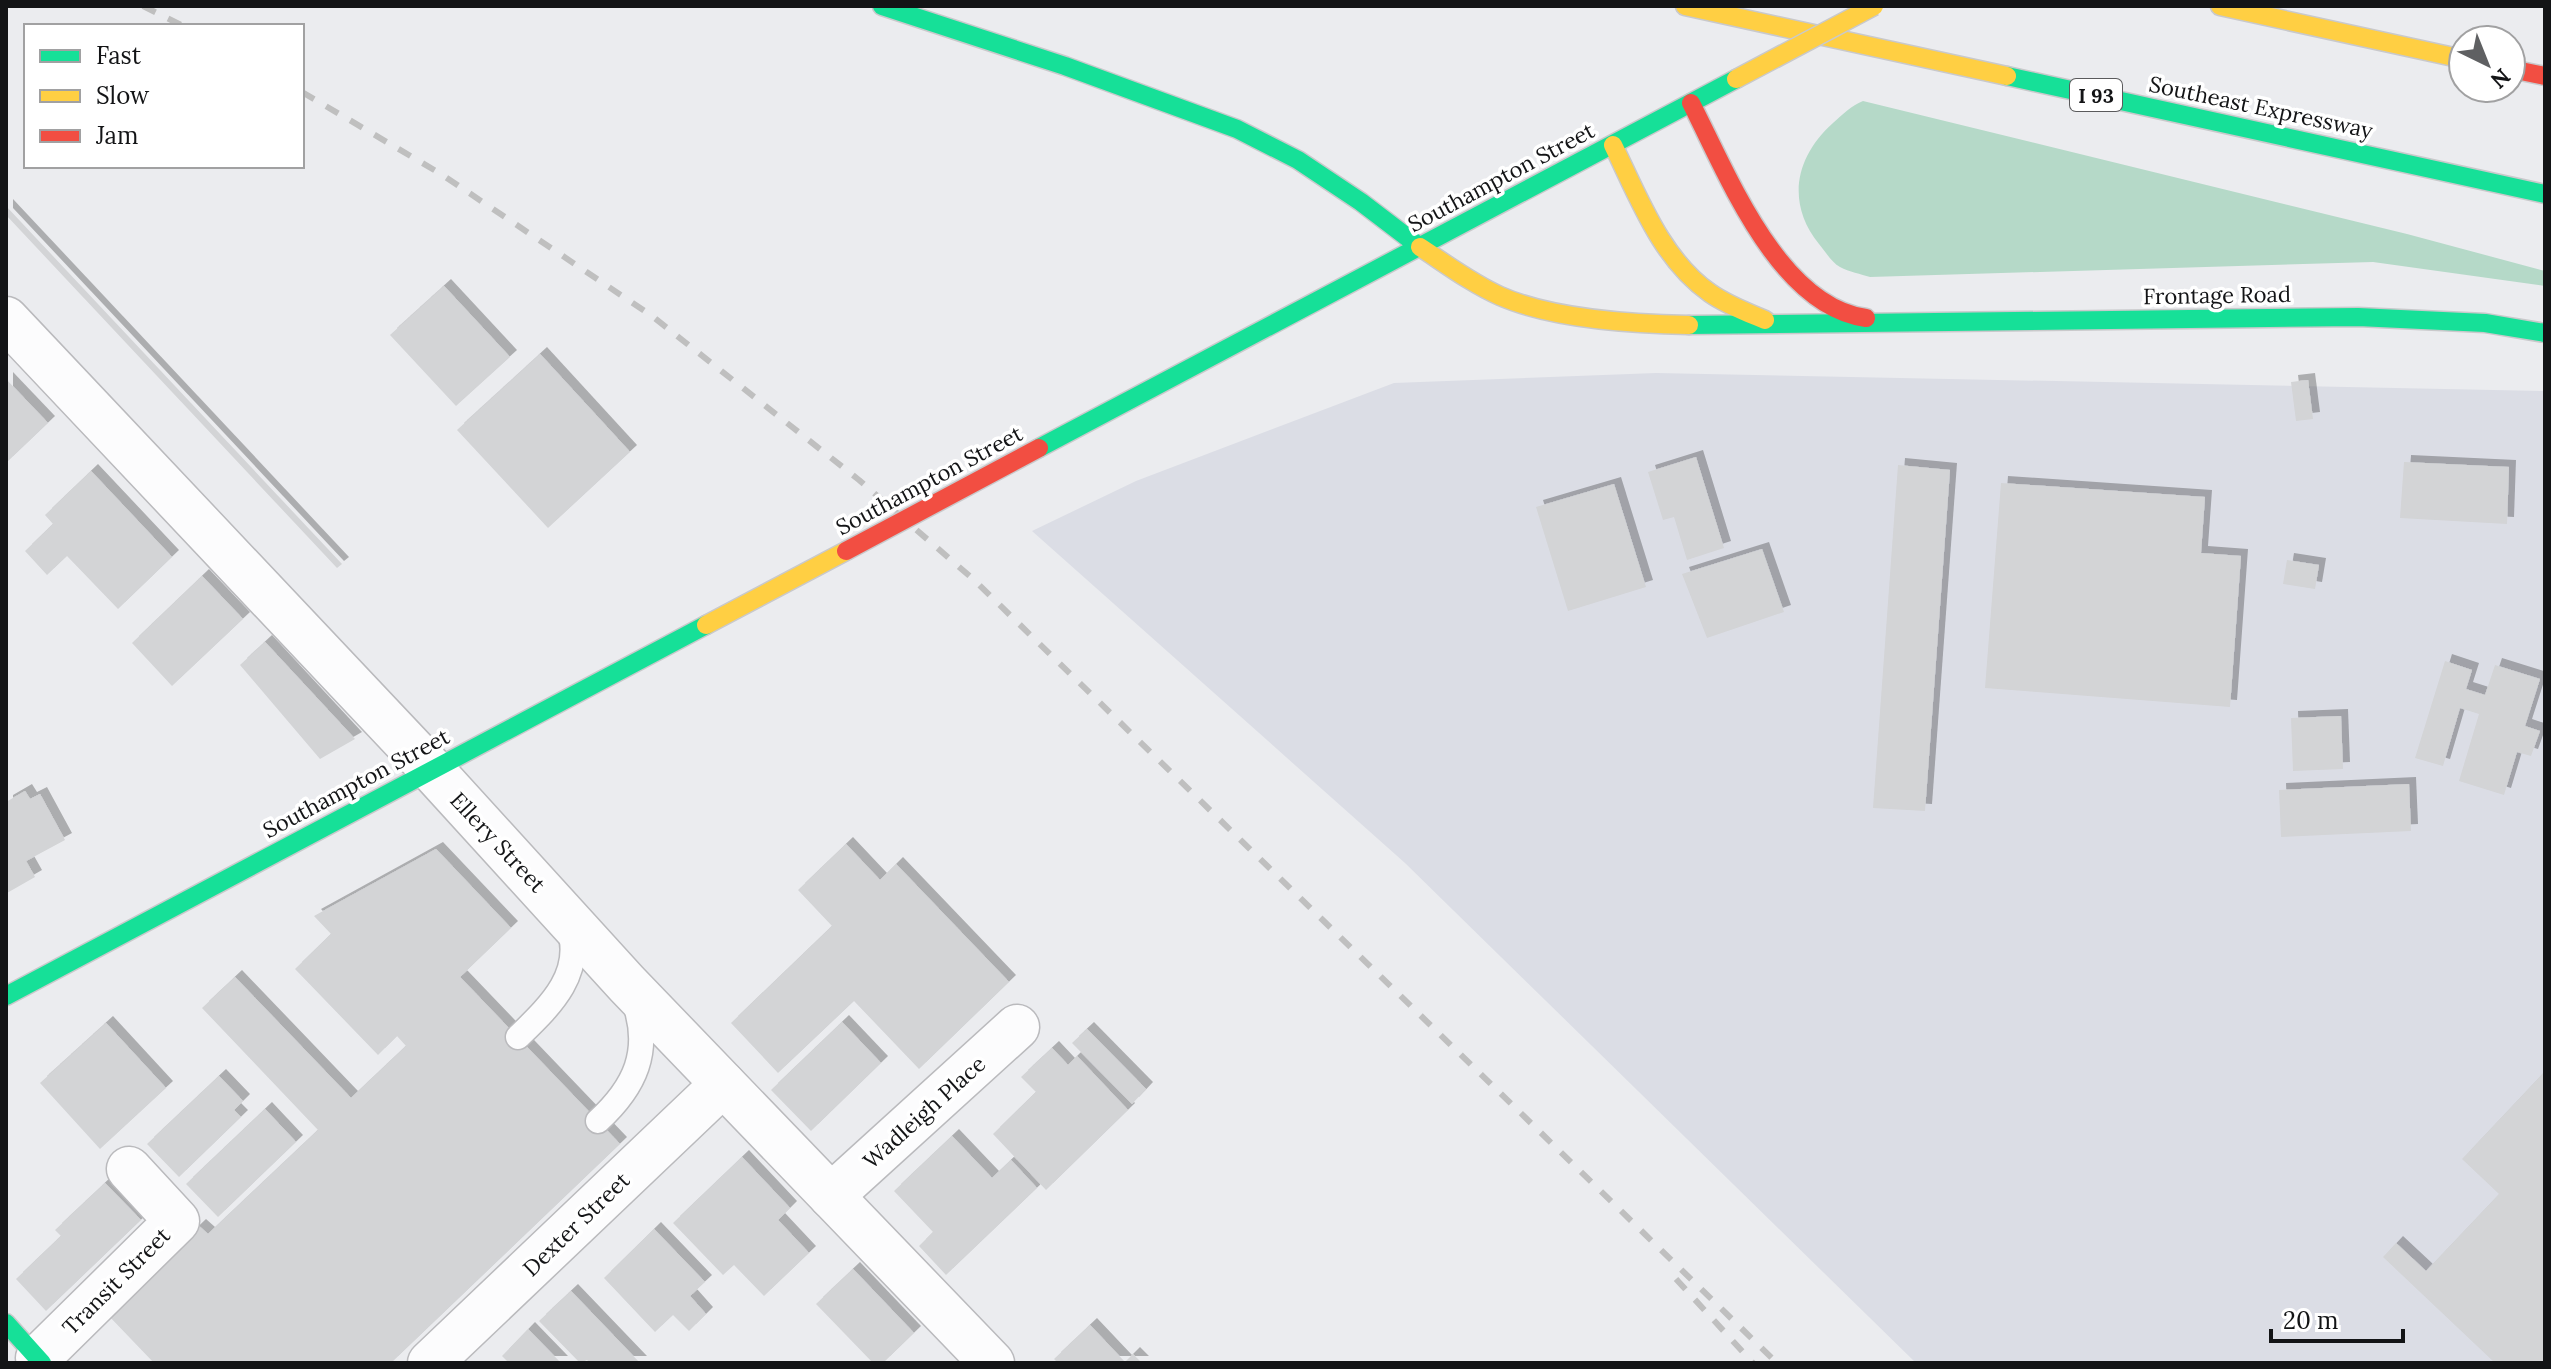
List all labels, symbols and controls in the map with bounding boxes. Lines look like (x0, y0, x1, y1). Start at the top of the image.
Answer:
legend (24, 24, 304, 168)
north arrow (2447, 24, 2527, 104)
text: Fast (96, 40, 142, 71)
text: N (2485, 63, 2516, 95)
street label: Southeast Expressway (2146, 70, 2376, 144)
road number: I 93 (2070, 79, 2122, 111)
text: Slow (96, 80, 150, 111)
street label: Southampton Street (1403, 116, 1599, 238)
text: Jam (95, 120, 138, 151)
street label: Frontage Road (2143, 280, 2291, 310)
street label: Southampton Street (831, 419, 1027, 541)
street label: Southampton Street (258, 722, 454, 844)
street label: Ellery Street (444, 786, 552, 898)
street label: Wadleigh Place (857, 1050, 991, 1174)
street label: Dexter Street (517, 1166, 636, 1282)
street label: Transit Street (56, 1221, 176, 1341)
scale bar (2271, 1293, 2403, 1343)
text: 20 m (2283, 1305, 2339, 1336)

